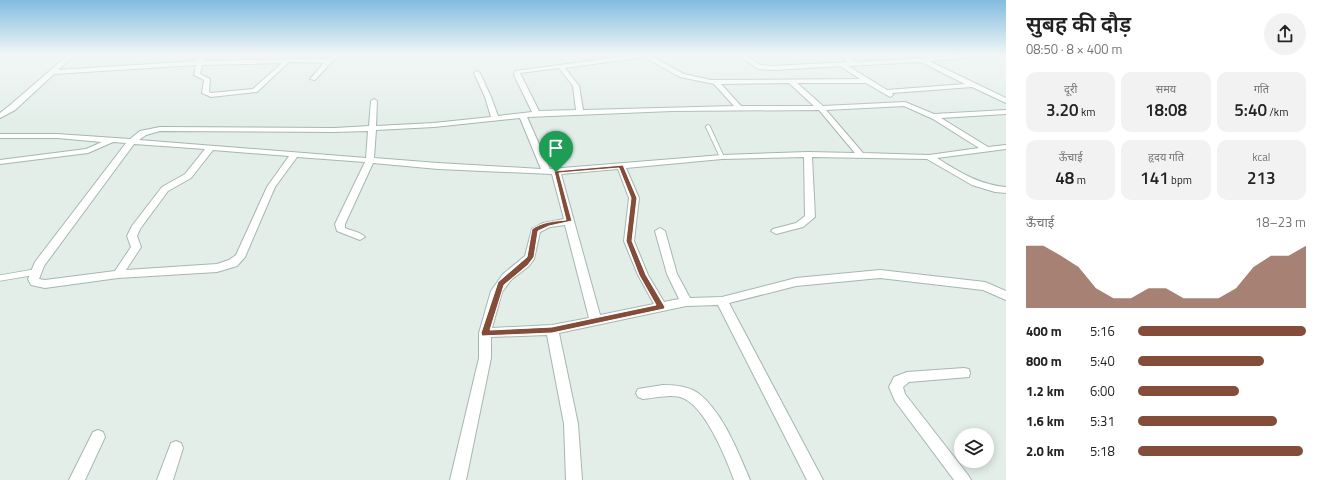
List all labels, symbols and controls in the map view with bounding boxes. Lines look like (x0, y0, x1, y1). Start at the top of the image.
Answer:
text: सुबह की दौड़ (1026, 7, 1131, 41)
button: share (1264, 13, 1306, 55)
text: 08:50 · 8 × 400 m (1026, 39, 1122, 59)
text: दूरी (1064, 81, 1077, 97)
text: समय (1156, 81, 1176, 97)
text: गति (1254, 81, 1269, 97)
text: 3.20 (1046, 97, 1079, 123)
text: 18:08 (1145, 97, 1187, 123)
text: 5:40 (1234, 97, 1267, 123)
text: km (1079, 104, 1095, 120)
text: /km (1267, 104, 1288, 120)
pin (539, 131, 573, 172)
icon: arrive (545, 137, 567, 159)
text: ऊँचाई (1059, 149, 1083, 165)
text: हृदय गति (1148, 149, 1184, 165)
text: kcal (1252, 149, 1270, 165)
text: 48 (1055, 165, 1074, 191)
text: 141 (1140, 165, 1169, 191)
text: 213 (1247, 165, 1276, 191)
text: m (1074, 172, 1086, 188)
text: bpm (1169, 172, 1192, 188)
text: ऊँचाई (1026, 212, 1054, 232)
text: 18–23 m (1255, 212, 1306, 232)
text: 400 m (1026, 321, 1062, 341)
text: 5:16 (1090, 321, 1115, 341)
text: 800 m (1026, 351, 1062, 371)
text: 5:40 (1090, 351, 1115, 371)
text: 1.2 km (1026, 381, 1064, 401)
text: 6:00 (1090, 381, 1115, 401)
text: 1.6 km (1026, 411, 1064, 431)
text: 5:31 (1090, 411, 1115, 431)
map controls (954, 428, 994, 468)
button: layers (954, 428, 994, 468)
text: 2.0 km (1026, 441, 1064, 461)
text: 5:18 (1090, 441, 1115, 461)

